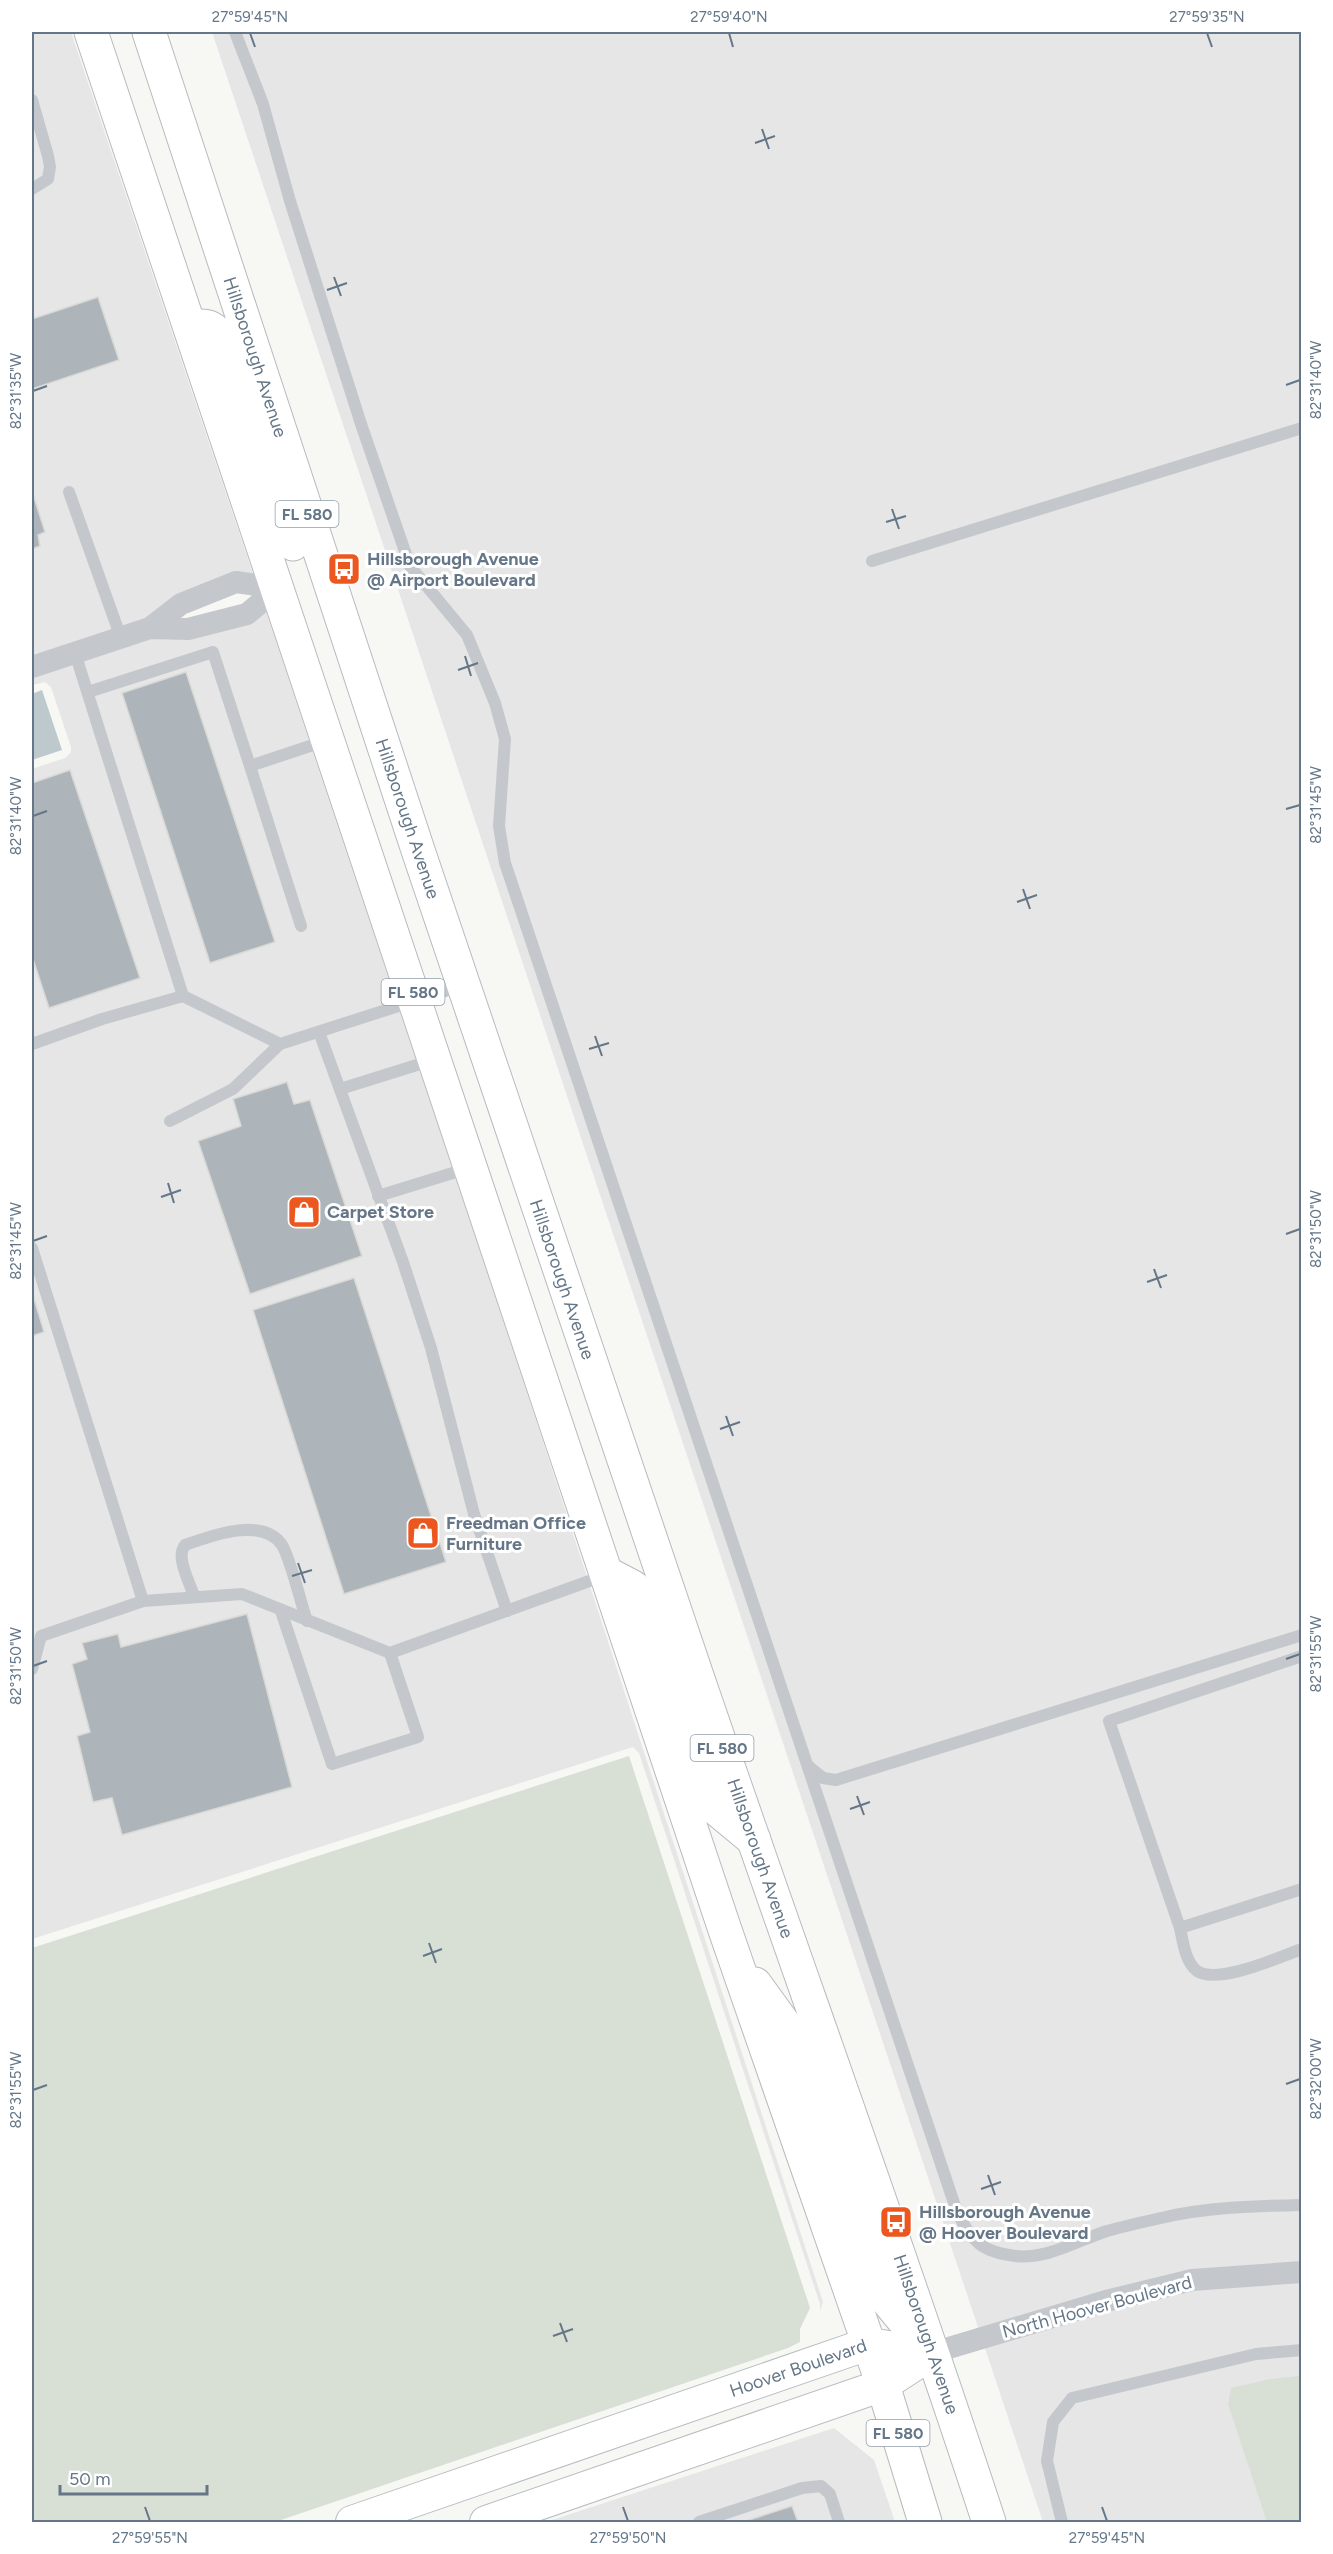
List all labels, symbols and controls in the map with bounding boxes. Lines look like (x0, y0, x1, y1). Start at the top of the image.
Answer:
text: 27°59'45"N (212, 8, 288, 26)
text: 27°59'40"N (690, 8, 768, 26)
text: 27°59'35"N (1169, 8, 1245, 26)
street label: Hillsborough Avenue (219, 274, 292, 440)
text: 82°31'40"W (1307, 340, 1325, 419)
text: 82°31'35"W (7, 352, 25, 429)
road number: FL 580 (276, 501, 338, 527)
place label: Hillsborough Avenue @ Airport Boulevard (367, 548, 539, 591)
bus stop icon: Hillsborough Avenue @ Airport Boulevard (326, 551, 362, 587)
street label: Hillsborough Avenue (371, 736, 444, 902)
text: 82°31'45"W (1307, 766, 1325, 844)
text: 82°31'40"W (7, 776, 25, 855)
road number: FL 580 (382, 979, 444, 1005)
text: 82°31'50"W (1307, 1189, 1325, 1268)
shop icon: Carpet Store (286, 1194, 322, 1230)
street label: Hillsborough Avenue (525, 1196, 599, 1363)
place label: Carpet Store (327, 1201, 434, 1223)
text: 82°31'45"W (7, 1202, 25, 1280)
place label: Freedman Office Furniture (446, 1512, 586, 1555)
shop icon: Freedman Office Furniture (405, 1515, 441, 1551)
text: 82°31'55"W (1307, 1615, 1325, 1692)
text: 82°31'50"W (7, 1626, 25, 1705)
road number: FL 580 (690, 1735, 754, 1761)
street label: Hillsborough Avenue (722, 1776, 798, 1941)
text: 82°32'00"W (1307, 2038, 1325, 2120)
text: 82°31'55"W (7, 2051, 25, 2128)
place label: Hillsborough Avenue @ Hoover Boulevard (919, 2201, 1091, 2244)
bus stop icon: Hillsborough Avenue @ Hoover Boulevard (878, 2204, 914, 2240)
street label: Hillsborough Avenue (889, 2251, 964, 2417)
street label: North Hoover Boulevard (1000, 2271, 1194, 2343)
street label: Hoover Boulevard (727, 2334, 870, 2402)
road number: FL 580 (866, 2420, 930, 2446)
scale bar (60, 2458, 207, 2496)
text: 50 m (69, 2468, 111, 2490)
text: 27°59'55"N (112, 2529, 188, 2547)
text: 27°59'50"N (590, 2529, 666, 2547)
text: 27°59'45"N (1069, 2529, 1145, 2547)

